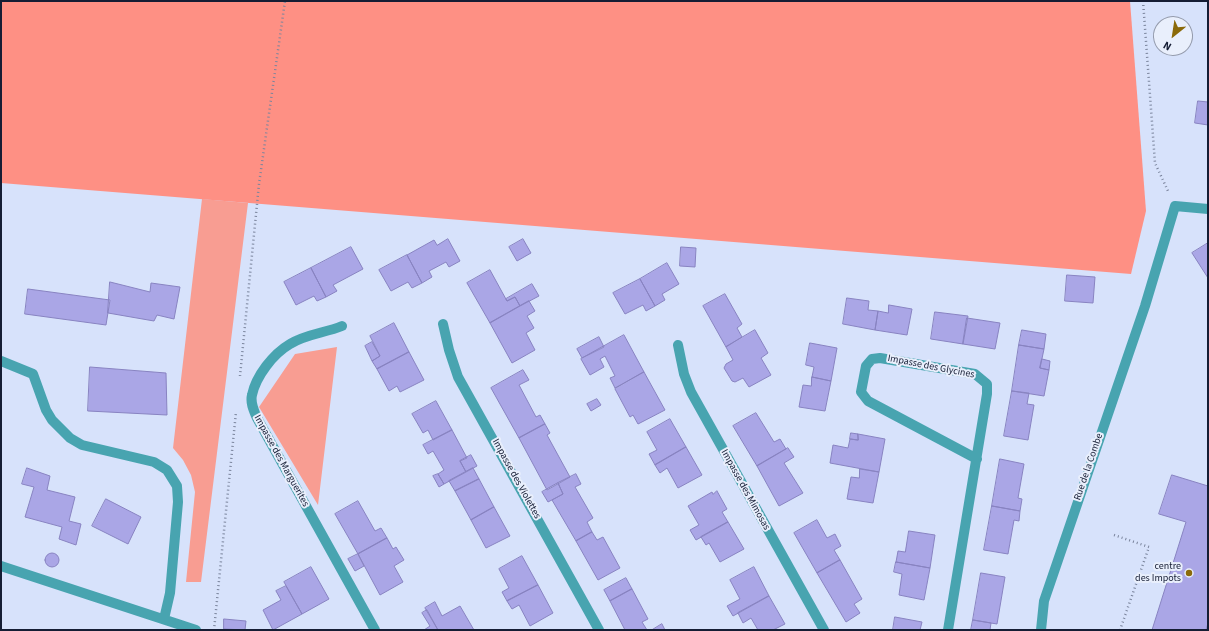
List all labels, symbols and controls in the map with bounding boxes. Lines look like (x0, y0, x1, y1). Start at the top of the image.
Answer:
north arrow (1153, 16, 1193, 56)
text: N (1160, 38, 1174, 54)
street label: Impasse des Glycines (886, 353, 976, 381)
street label: Impasse des Marguerites (251, 413, 311, 509)
street label: Rue de la Combe (1072, 432, 1106, 502)
street label: Impasse des Violettes (489, 437, 543, 521)
street label: Impasse des Mimosas (718, 448, 772, 532)
place label: centre des Impots (1135, 561, 1181, 584)
marker: centre des Impots (1184, 568, 1194, 578)

